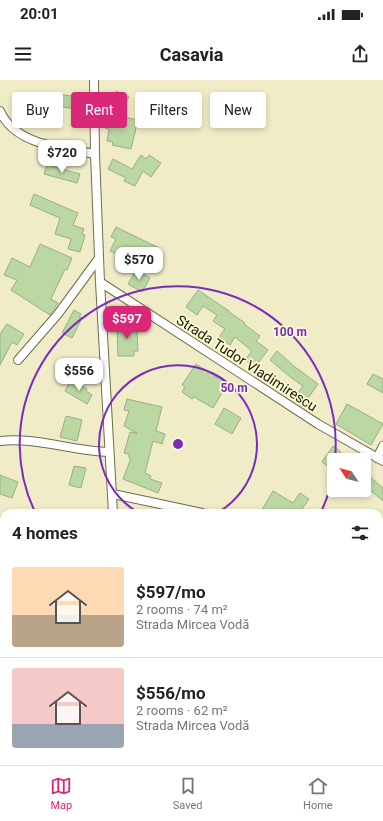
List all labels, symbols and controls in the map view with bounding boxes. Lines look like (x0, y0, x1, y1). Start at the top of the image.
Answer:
text: 20:01 (20, 5, 59, 23)
icon: menu (12, 43, 34, 65)
icon: share (349, 43, 371, 65)
text: Casavia (160, 44, 223, 65)
chip: Buy (12, 92, 63, 128)
chip: Rent (71, 92, 127, 128)
chip: Filters (135, 92, 202, 128)
chip: New (210, 92, 266, 128)
pin: $720 (38, 140, 86, 174)
text: $720 (47, 145, 77, 160)
pin: $570 (115, 247, 163, 281)
text: $570 (124, 252, 154, 267)
pin: $597 (103, 306, 151, 340)
text: $597 (112, 311, 142, 326)
street label: Strada Tudor Vladimirescu (174, 312, 320, 414)
text: 100 m (273, 325, 307, 339)
pin: $556 (55, 358, 103, 392)
text: $556 (64, 363, 94, 378)
text: 50 m (220, 381, 248, 395)
centre of rings (171, 437, 185, 451)
north arrow (327, 453, 371, 497)
map controls (327, 453, 371, 497)
icon: filters (349, 522, 371, 544)
text: 4 homes (12, 523, 78, 543)
text: $597/mo (136, 582, 206, 602)
icon: home (44, 583, 92, 631)
text: 2 rooms · 74 m² (136, 602, 228, 617)
text: Strada Mircea Vodă (136, 617, 249, 632)
text: $556/mo (136, 683, 206, 703)
icon: home (44, 684, 92, 732)
text: 2 rooms · 62 m² (136, 703, 228, 718)
text: Strada Mircea Vodă (136, 718, 249, 733)
tab: Map (50, 775, 72, 812)
tab: Saved (173, 775, 203, 812)
tab: Home (303, 775, 333, 812)

